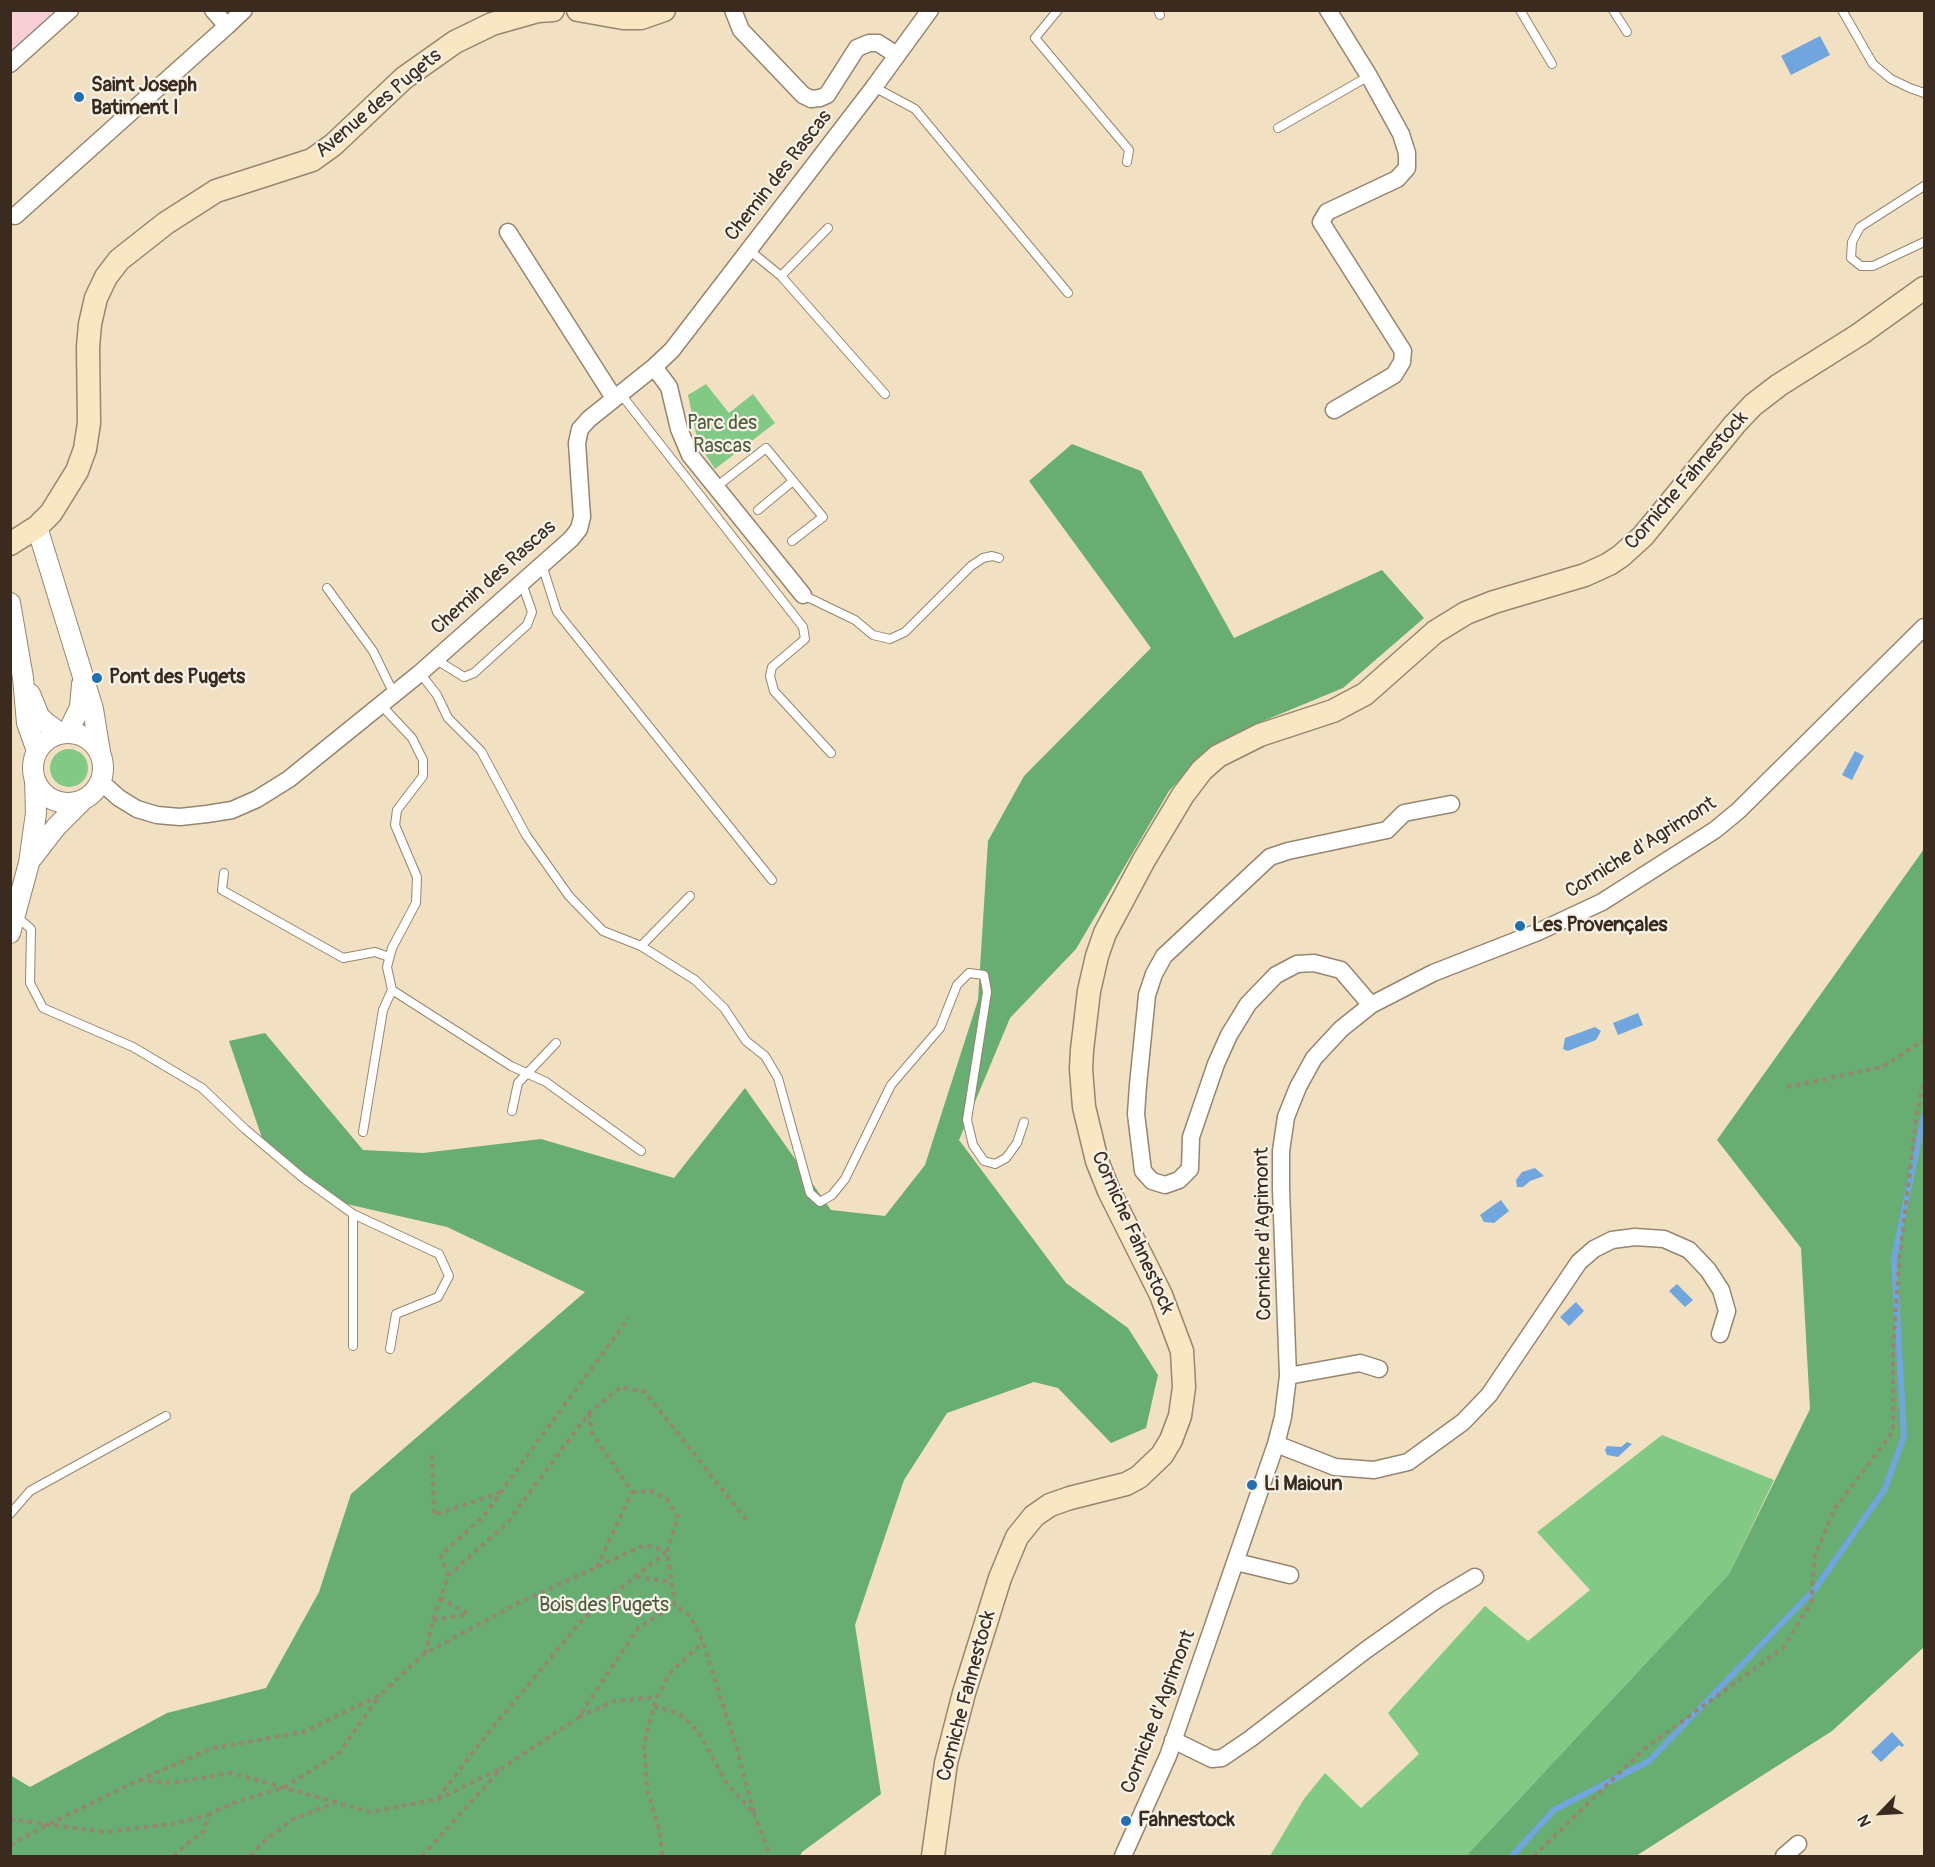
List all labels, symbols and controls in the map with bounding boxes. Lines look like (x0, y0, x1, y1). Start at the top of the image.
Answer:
street label: Avenue des Pugets (311, 44, 447, 164)
place label: Saint Joseph Batiment I (91, 74, 197, 121)
marker: Saint Joseph Batiment I (72, 90, 86, 104)
street label: Chemin des Rascas (720, 106, 838, 246)
street label: Corniche Fahnestock (1620, 407, 1754, 555)
park label: Parc des Rascas (687, 412, 757, 459)
street label: Chemin des Rascas (427, 516, 561, 640)
place label: Pont des Pugets (109, 666, 245, 690)
marker: Pont des Pugets (90, 671, 104, 685)
street label: Corniche d'Agrimont (1561, 792, 1721, 904)
place label: Les Provençales (1532, 914, 1668, 938)
marker: Les Provençales (1513, 919, 1527, 933)
street label: Corniche d'Agrimont (1250, 1147, 1278, 1321)
street label: Corniche Fahnestock (1085, 1148, 1179, 1318)
place label: Li Maioun (1264, 1473, 1343, 1497)
marker: Li Maioun (1245, 1478, 1259, 1492)
park label: Bois des Pugets (539, 1594, 669, 1618)
street label: Corniche Fahnestock (933, 1608, 1001, 1784)
street label: Corniche d'Agrimont (1117, 1627, 1201, 1797)
north arrow (1851, 1783, 1911, 1843)
place label: Fahnestock (1138, 1809, 1235, 1833)
text: N (1853, 1811, 1876, 1830)
marker: Fahnestock (1119, 1814, 1133, 1828)

